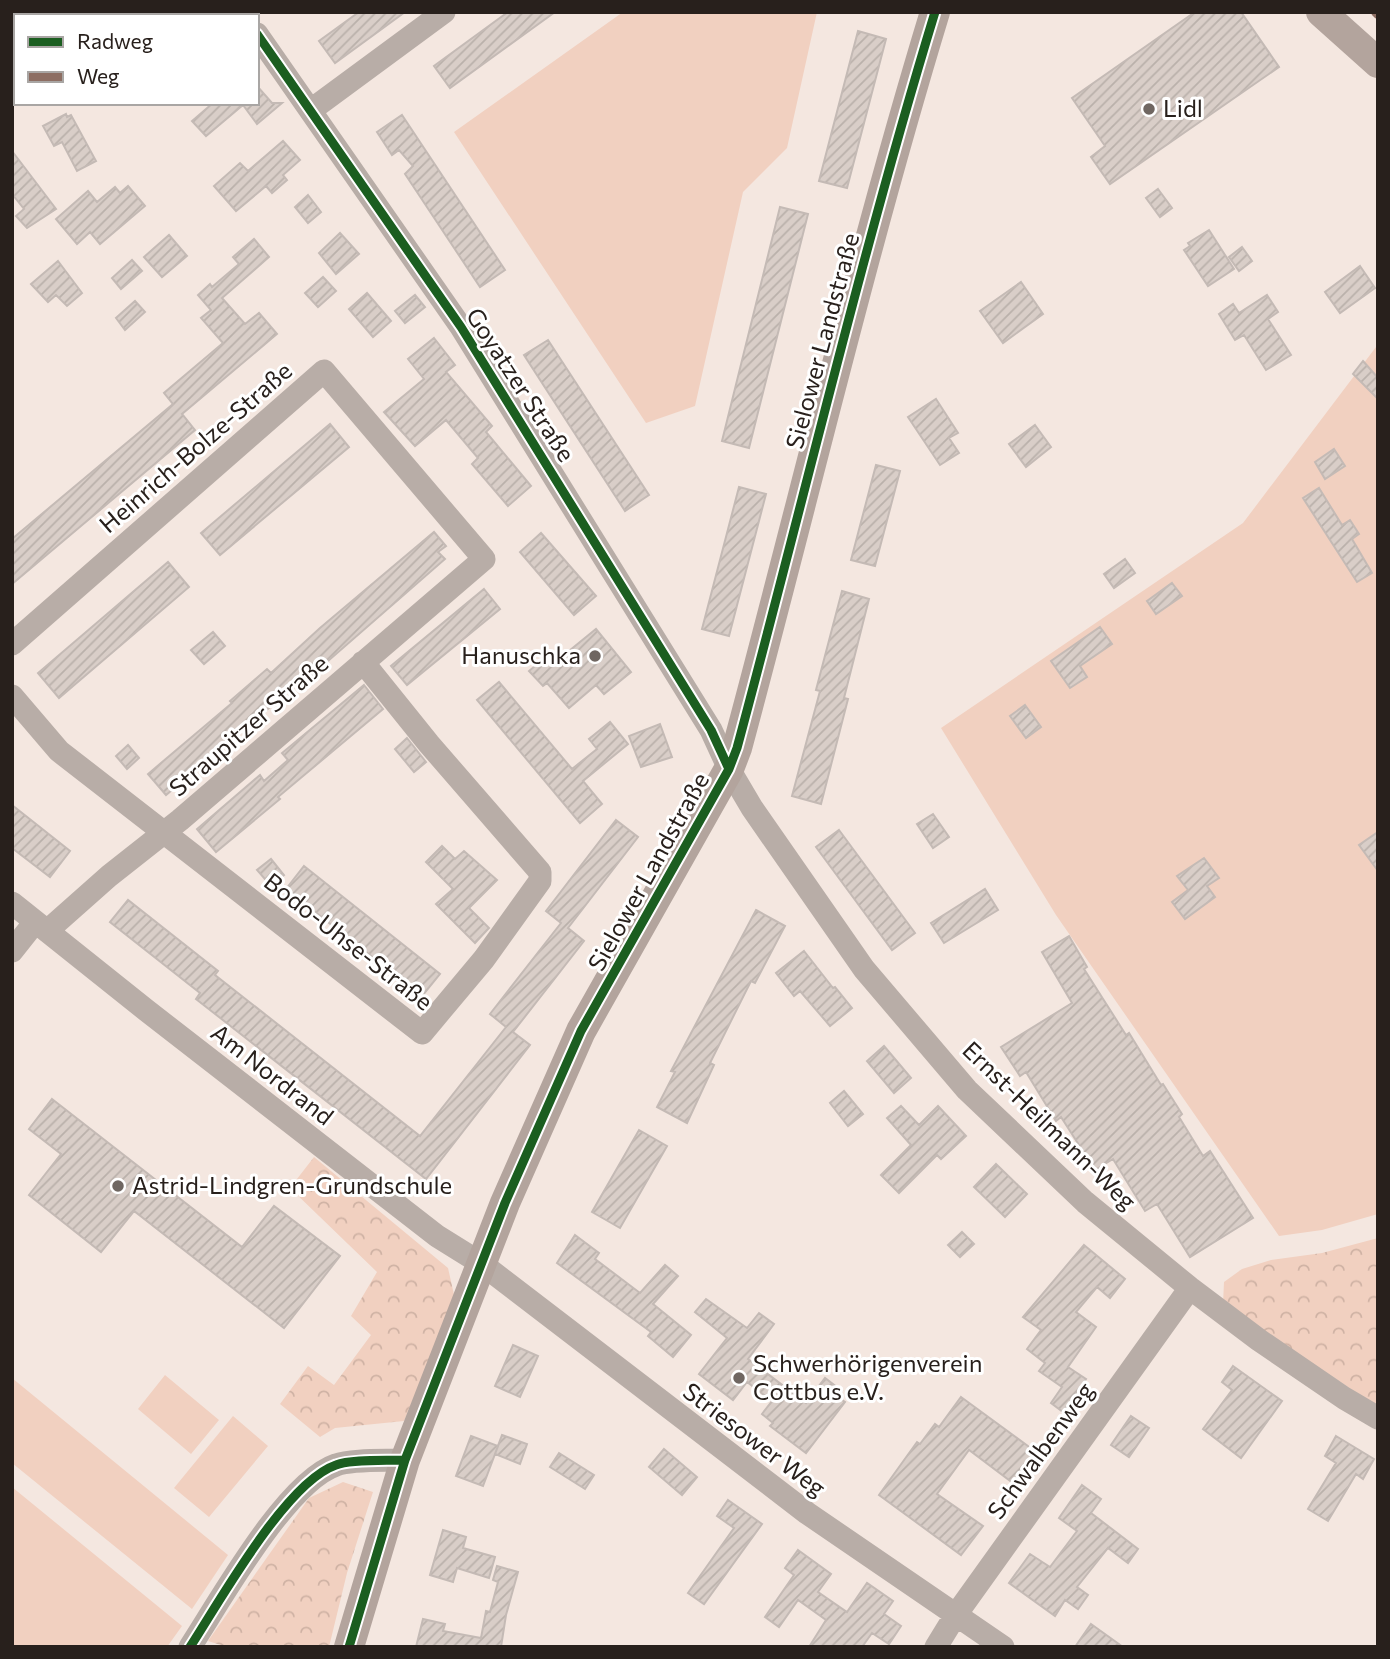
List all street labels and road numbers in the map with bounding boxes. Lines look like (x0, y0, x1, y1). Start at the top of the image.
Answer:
street label: Sielower Landstraße (779, 230, 864, 452)
street label: Goyatzer Straße (461, 302, 582, 467)
street label: Heinrich-Bolze-Straße (93, 355, 297, 538)
street label: Straupitzer Straße (163, 648, 333, 802)
street label: Sielower Landstraße (581, 767, 714, 975)
street label: Bodo-Uhse-Straße (259, 866, 439, 1016)
street label: Am Nordrand (206, 1017, 340, 1131)
street label: Ernst-Heilmann-Weg (957, 1035, 1143, 1215)
street label: Striesower Weg (678, 1376, 832, 1502)
street label: Schwalbenweg (980, 1376, 1099, 1524)

